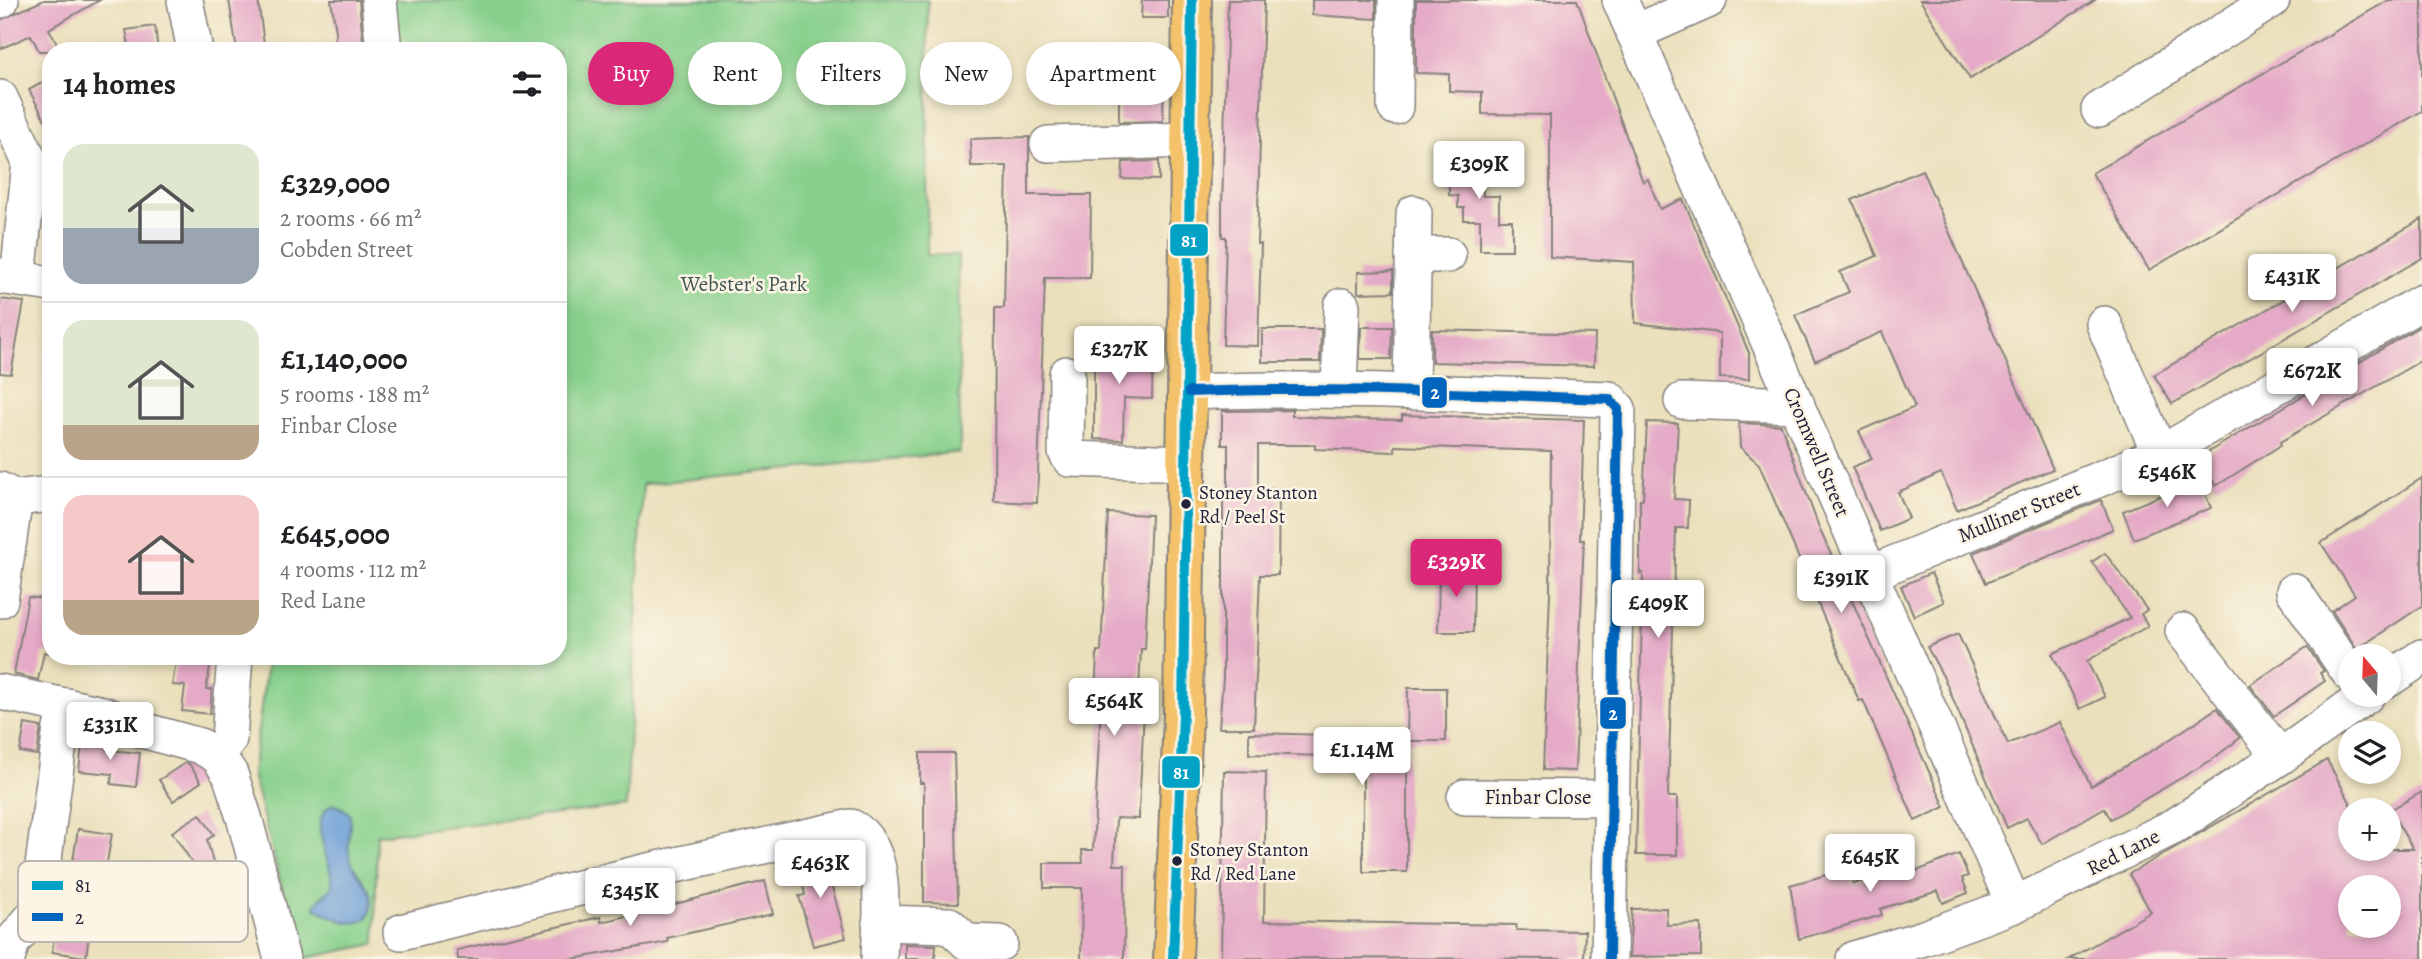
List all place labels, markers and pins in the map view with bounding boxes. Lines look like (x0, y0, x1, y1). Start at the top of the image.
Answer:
pin: £309K (1430, 142, 1528, 201)
pin: £431K (2243, 254, 2341, 314)
pin: £327K (1070, 326, 1168, 386)
pin: £672K (2263, 348, 2361, 408)
pin: £546K (2118, 449, 2216, 509)
place label: Stoney Stanton Rd / Peel St (1199, 480, 1318, 530)
marker: Stoney Stanton Rd / Peel St (1179, 497, 1193, 511)
pin: £329K (1407, 540, 1505, 599)
pin: £391K (1792, 556, 1890, 615)
pin: £409K (1609, 580, 1707, 640)
pin: £564K (1065, 678, 1163, 738)
pin: £331K (61, 702, 159, 762)
pin: £1.14M (1305, 728, 1419, 787)
pin: £645K (1821, 834, 1919, 894)
place label: Stoney Stanton Rd / Red Lane (1190, 837, 1309, 887)
pin: £463K (771, 841, 869, 900)
marker: Stoney Stanton Rd / Red Lane (1170, 854, 1184, 868)
pin: £345K (581, 869, 679, 928)

